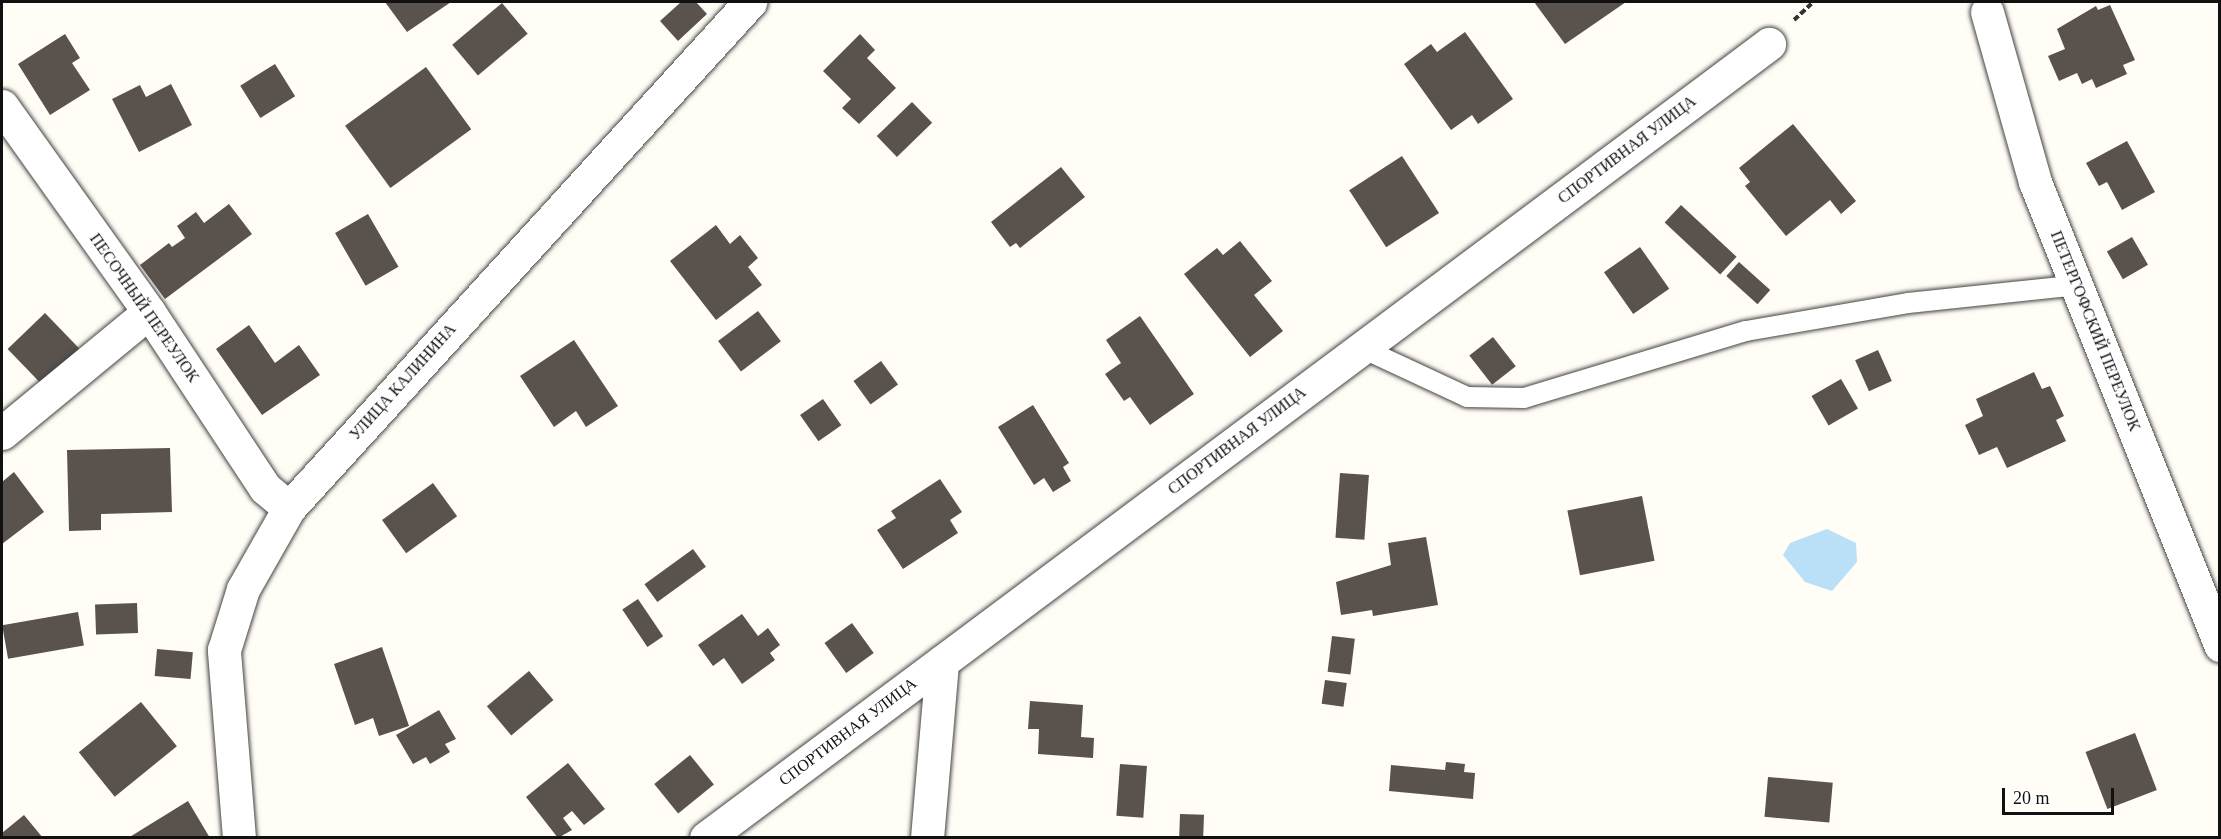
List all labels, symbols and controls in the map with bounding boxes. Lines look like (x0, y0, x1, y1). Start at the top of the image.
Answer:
street label: СПОРТИВНАЯ УЛИЦА (1554, 92, 1700, 208)
street label: ПЕТЕРГОФСКИЙ ПЕРЕУЛОК (2046, 228, 2144, 434)
street label: ПЕСОЧНЫЙ ПЕРЕУЛОК (85, 230, 203, 386)
street label: УЛИЦА КАЛИНИНА (346, 320, 460, 444)
street label: СПОРТИВНАЯ УЛИЦА (1164, 383, 1310, 499)
street label: СПОРТИВНАЯ УЛИЦА (775, 674, 921, 790)
scale bar (2005, 776, 2118, 814)
text: 20 m (2013, 788, 2050, 808)

